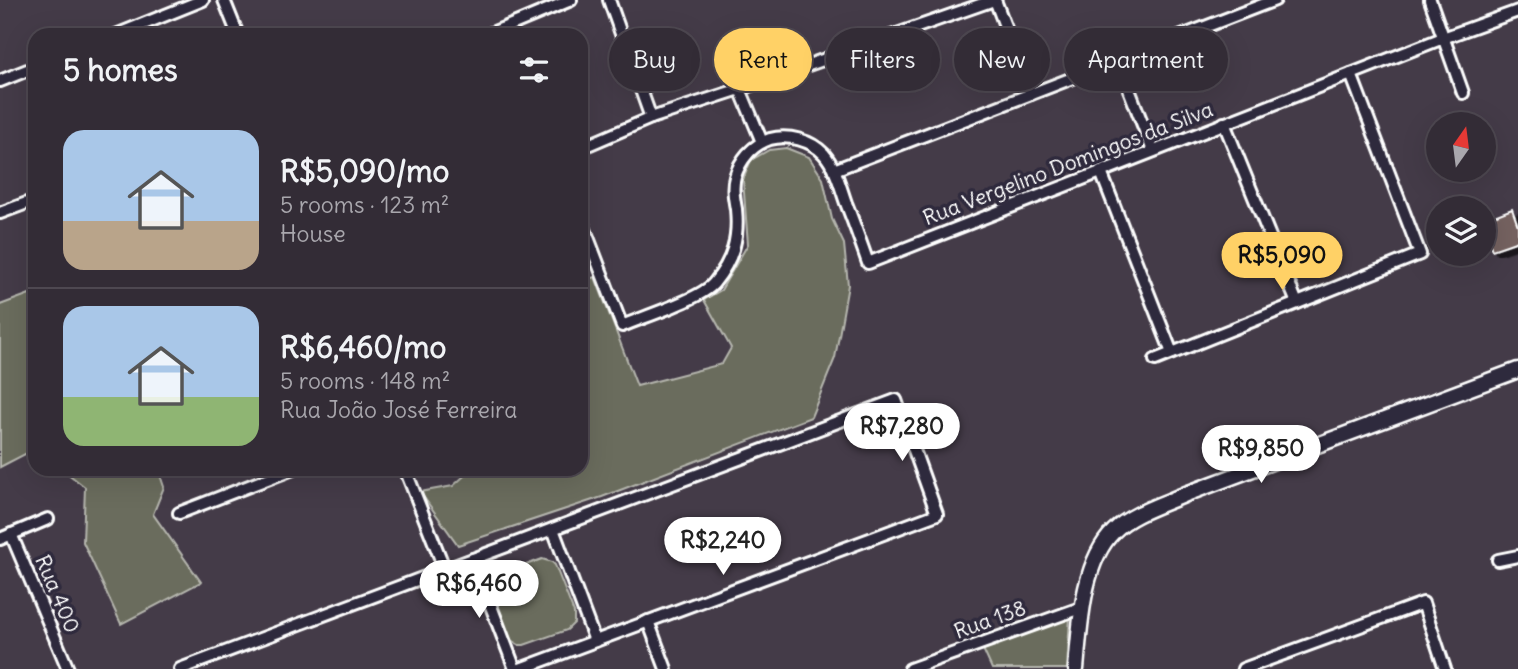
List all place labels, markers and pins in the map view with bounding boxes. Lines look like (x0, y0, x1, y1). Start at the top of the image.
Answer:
pin: R$5,090 (1217, 232, 1347, 292)
pin: R$7,280 (837, 404, 967, 463)
pin: R$9,850 (1196, 426, 1326, 485)
pin: R$2,240 (658, 518, 788, 577)
pin: R$6,460 (414, 560, 544, 620)

